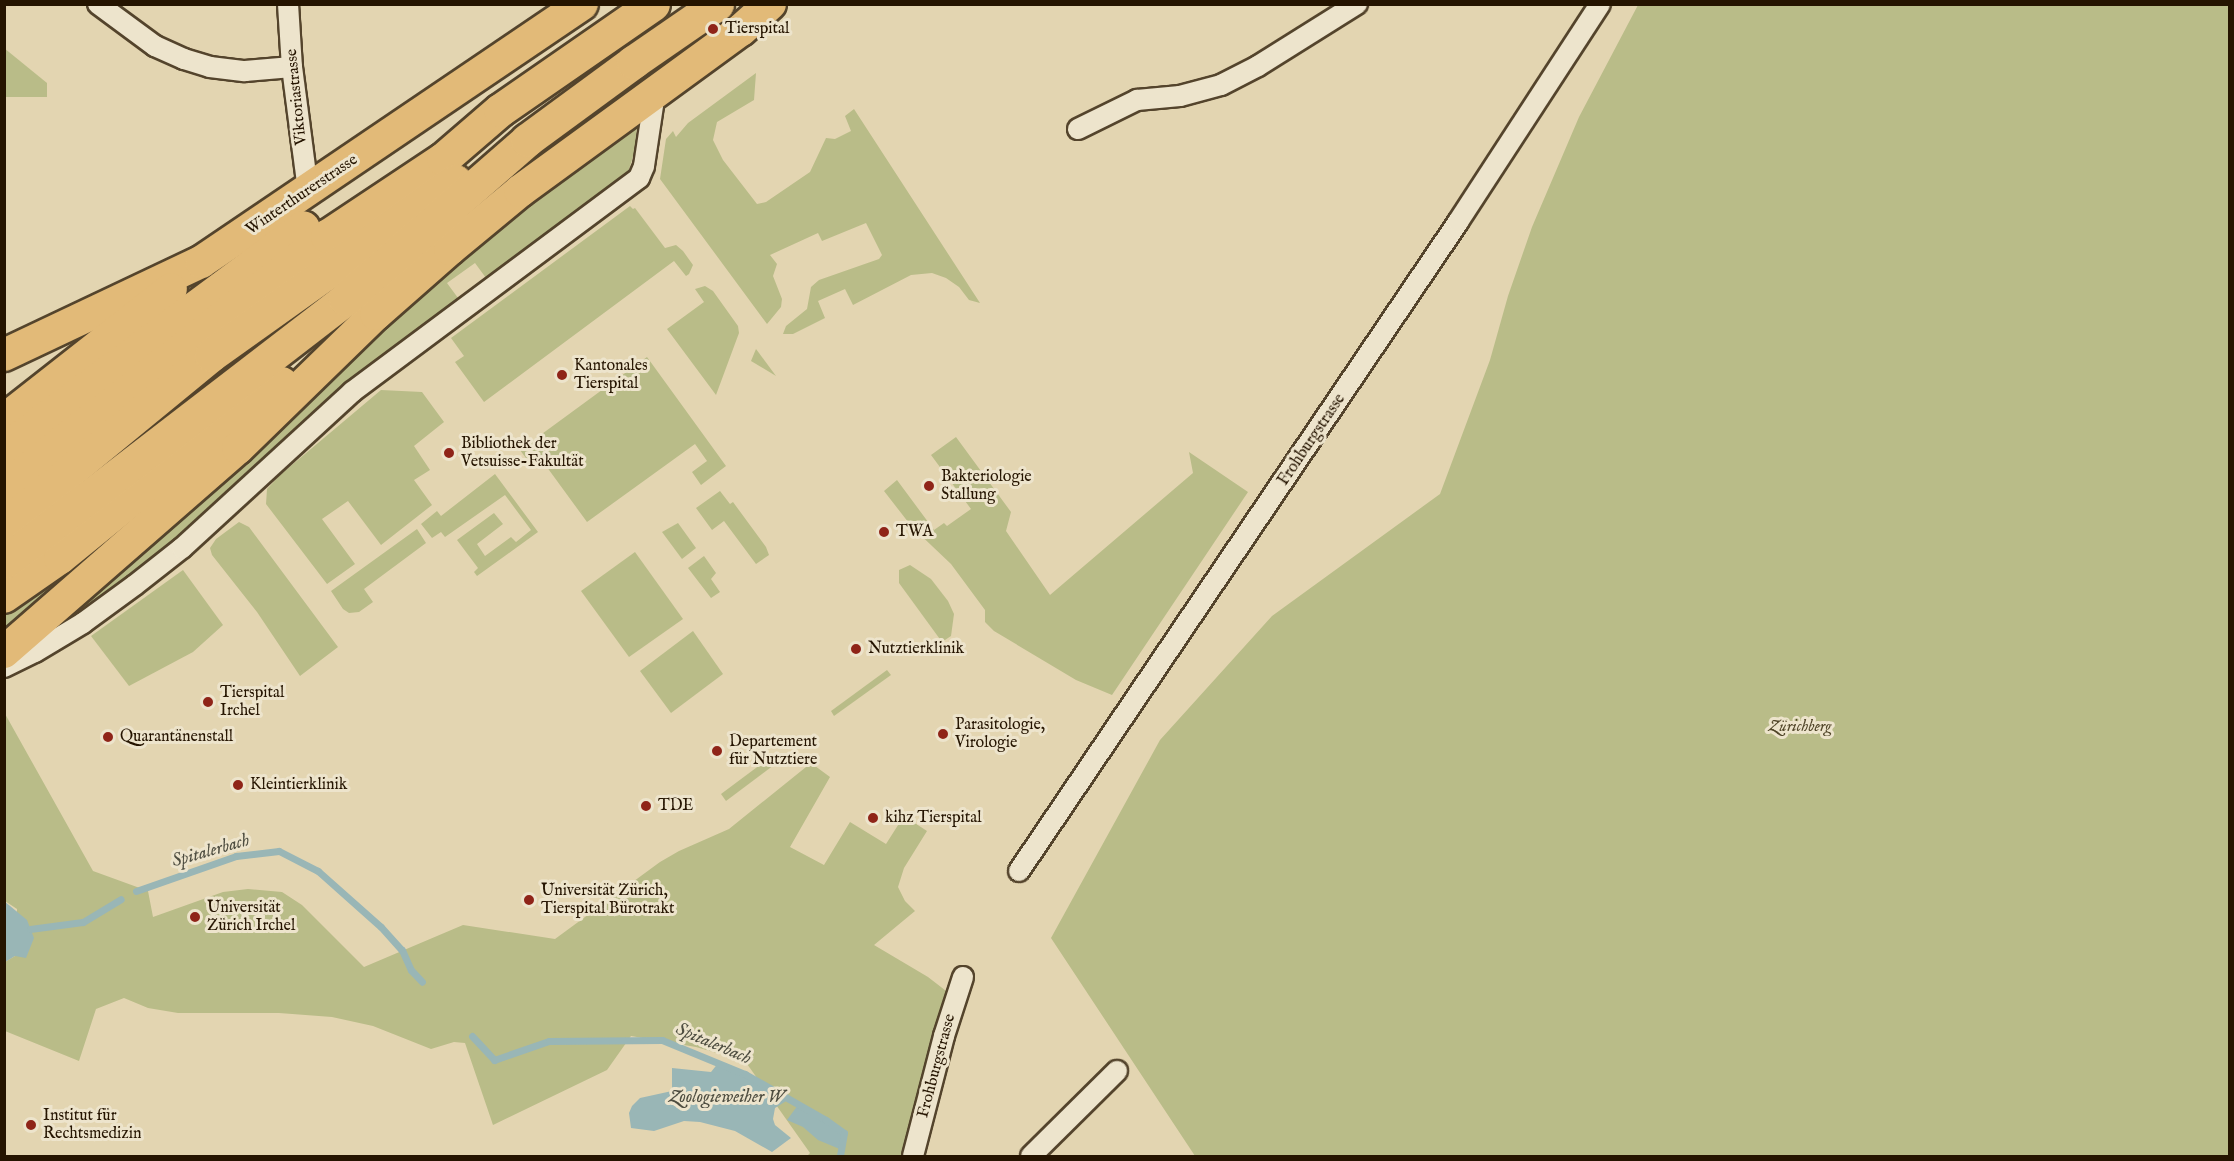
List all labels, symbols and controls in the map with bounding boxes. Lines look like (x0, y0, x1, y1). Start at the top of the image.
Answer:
place label: Tierspital (725, 19, 789, 39)
marker: Tierspital (706, 22, 720, 36)
street label: Viktoriastrasse (282, 48, 312, 146)
street label: Winterthurerstrasse (243, 151, 361, 239)
place label: Kantonales Tierspital (574, 356, 648, 394)
marker: Kantonales Tierspital (555, 368, 569, 382)
street label: Frohburgstrasse (1274, 390, 1350, 490)
place label: Bibliothek der Vetsuisse-Fakultät (461, 434, 584, 472)
marker: Bibliothek der Vetsuisse-Fakultät (442, 446, 456, 460)
place label: Bakteriologie Stallung (941, 467, 1032, 505)
marker: Bakteriologie Stallung (922, 479, 936, 493)
place label: TWA (896, 522, 933, 542)
marker: TWA (877, 525, 891, 539)
place label: Nutztierklinik (868, 639, 964, 659)
marker: Nutztierklinik (849, 642, 863, 656)
place label: Tierspital Irchel (220, 683, 284, 721)
marker: Tierspital Irchel (201, 695, 215, 709)
place label: Parasitologie, Virologie (955, 715, 1045, 753)
park label: Zürichberg (1769, 717, 1831, 737)
place label: Quarantänenstall (120, 727, 233, 747)
marker: Parasitologie, Virologie (936, 727, 950, 741)
marker: Quarantänenstall (101, 730, 115, 744)
place label: Departement für Nutztiere (729, 732, 817, 770)
marker: Departement für Nutztiere (710, 744, 724, 758)
place label: Kleintierklinik (250, 775, 347, 795)
marker: Kleintierklinik (231, 778, 245, 792)
place label: TDE (658, 796, 693, 816)
marker: TDE (639, 799, 653, 813)
place label: kihz Tierspital (885, 808, 982, 828)
marker: kihz Tierspital (866, 811, 880, 825)
water label: Spitalerbach (170, 831, 252, 873)
place label: Universität Zürich, Tierspital Bürotrakt (541, 881, 675, 919)
marker: Universität Zürich, Tierspital Bürotrakt (522, 893, 536, 907)
place label: Universität Zürich Irchel (207, 898, 295, 936)
marker: Universität Zürich Irchel (188, 910, 202, 924)
street label: Frohburgstrasse (914, 1012, 960, 1120)
water label: Spitalerbach (672, 1019, 754, 1071)
water label: Zoologieweiher W (669, 1087, 785, 1109)
place label: Institut für Rechtsmedizin (43, 1106, 142, 1144)
marker: Institut für Rechtsmedizin (24, 1118, 38, 1132)

